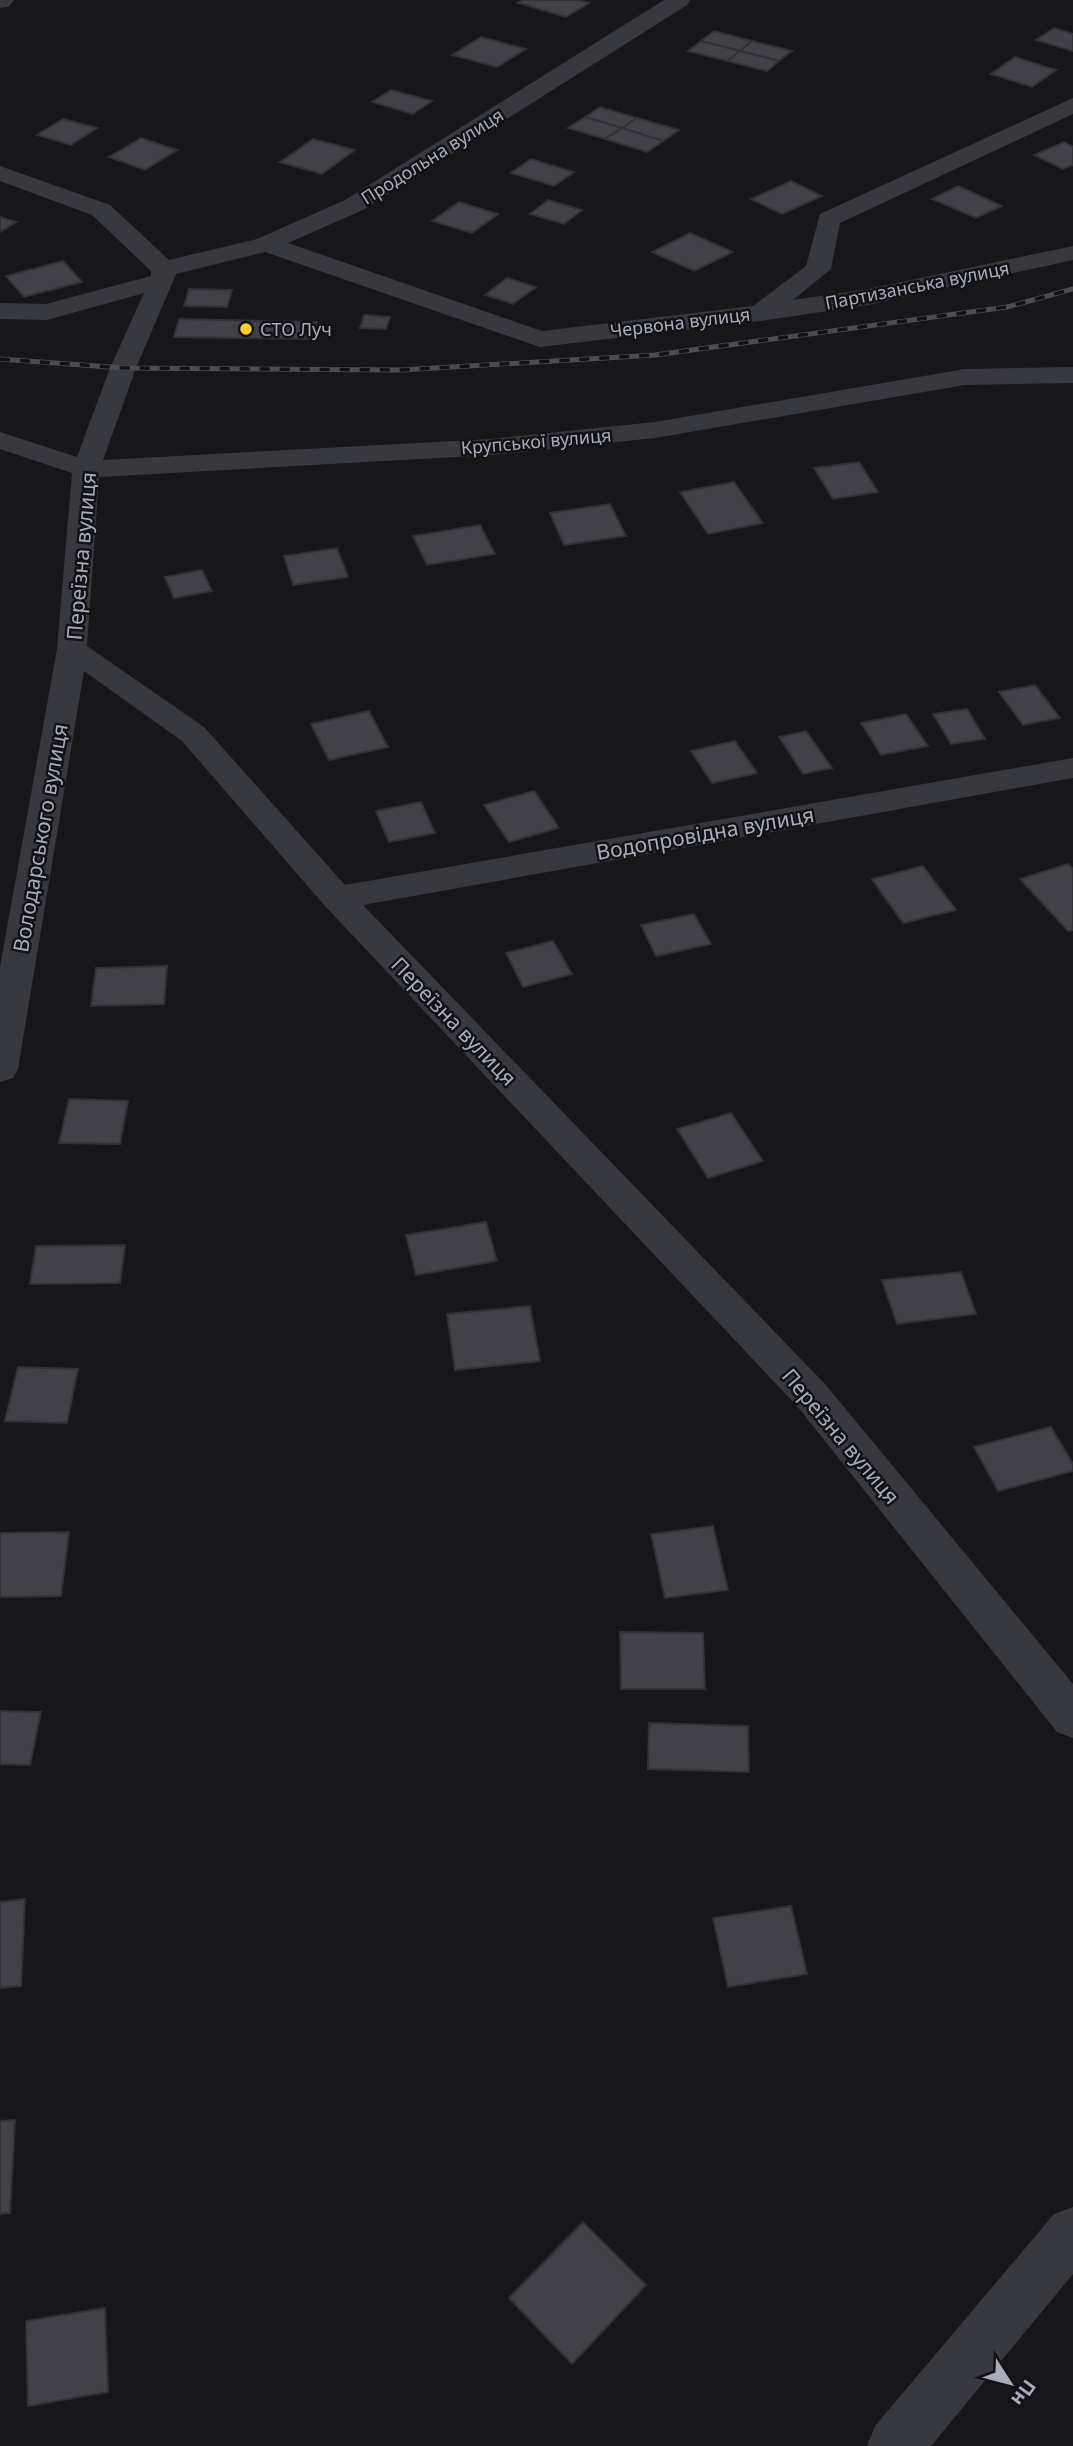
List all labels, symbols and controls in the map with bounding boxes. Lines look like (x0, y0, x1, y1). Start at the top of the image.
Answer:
street label: Продольна вулиця (356, 102, 508, 210)
street label: Партизанська вулиця (823, 255, 1011, 315)
street label: Червона вулиця (609, 302, 751, 342)
place label: СТО Луч (260, 317, 332, 341)
marker: СТО Луч (238, 321, 254, 337)
street label: Крупської вулиця (460, 422, 612, 460)
street label: Переїзна вулиця (60, 471, 102, 641)
street label: Володарського вулиця (6, 722, 74, 954)
street label: Водопровідна вулиця (594, 800, 816, 866)
street label: Переїзна вулиця (385, 951, 523, 1091)
street label: Переїзна вулиця (776, 1362, 906, 1510)
north arrow (975, 2348, 1045, 2418)
text: Пн (1005, 2374, 1042, 2412)

